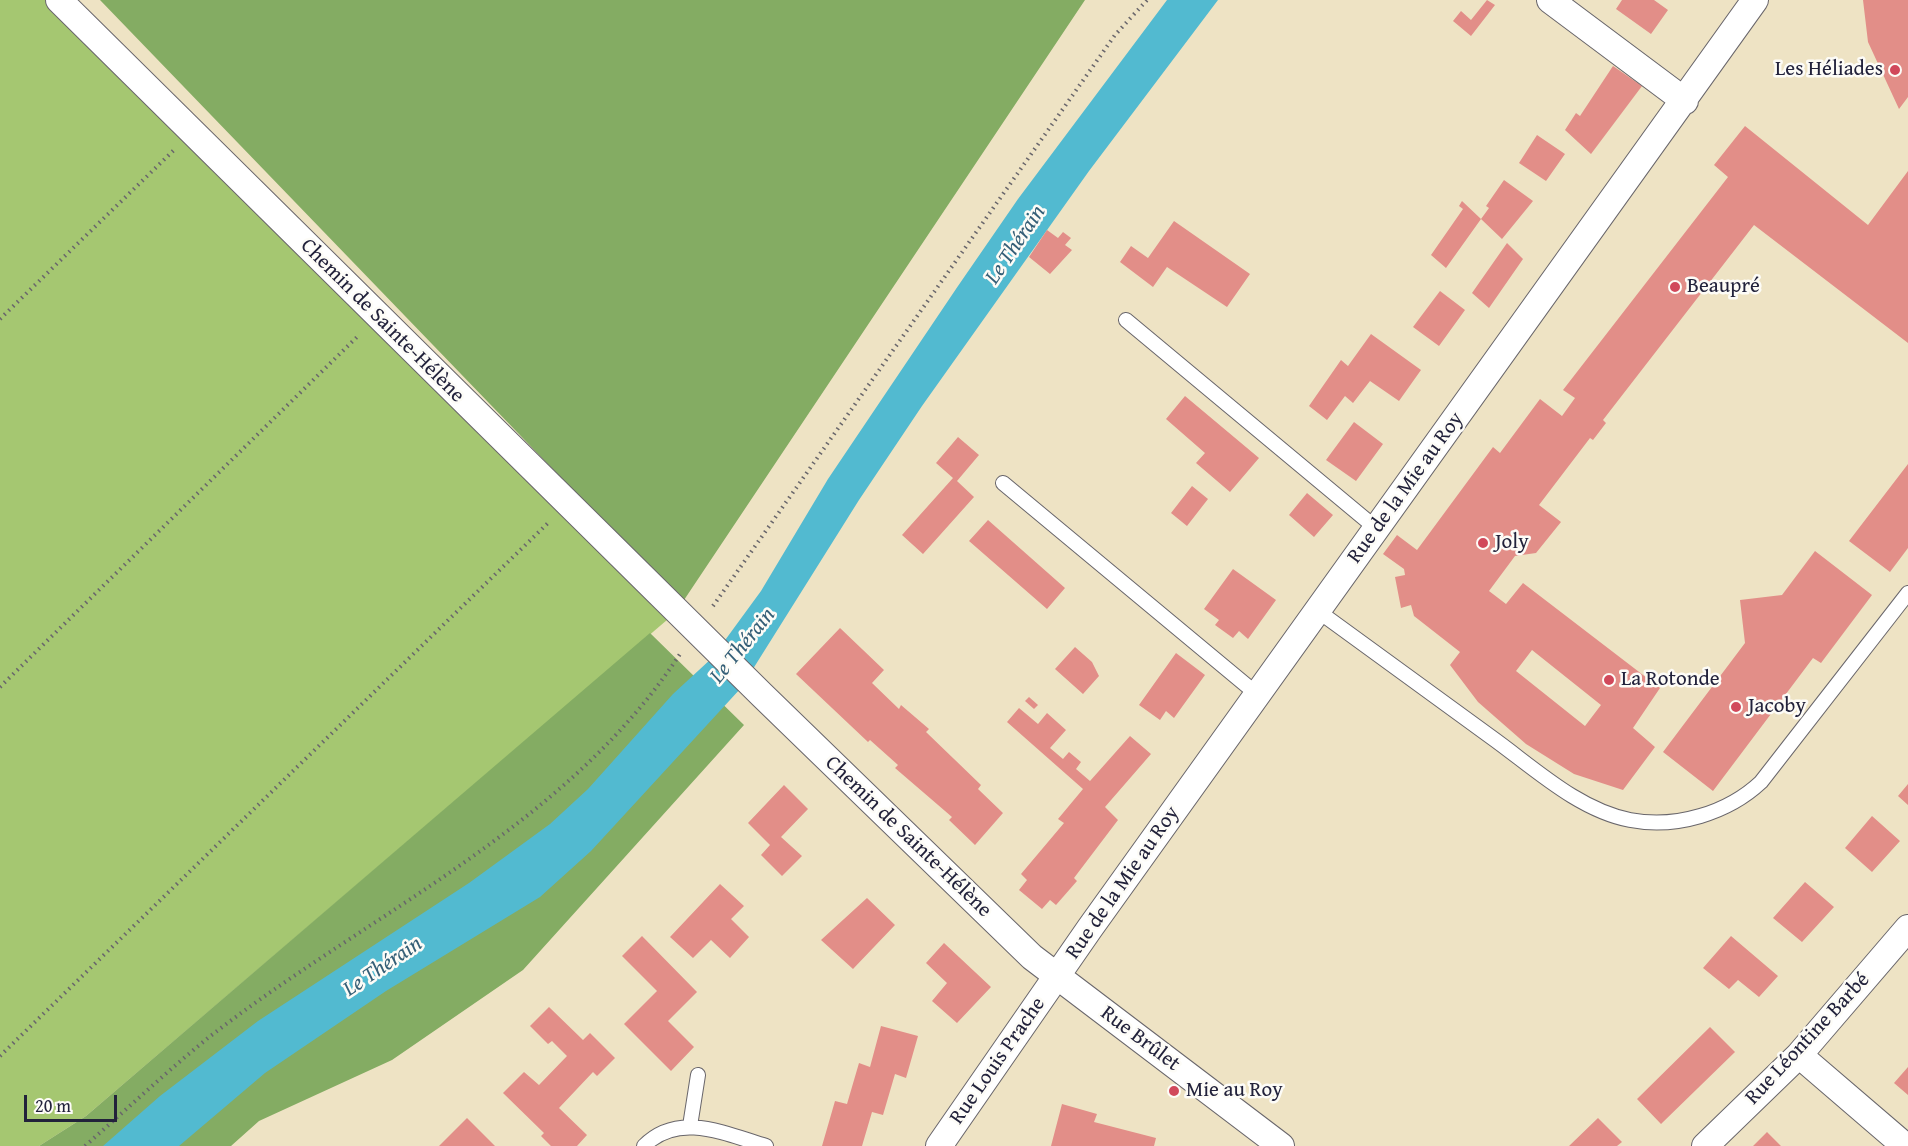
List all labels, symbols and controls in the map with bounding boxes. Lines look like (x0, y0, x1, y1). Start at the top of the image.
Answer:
place label: Les Héliades (1775, 57, 1883, 83)
marker: Les Héliades (1888, 63, 1902, 77)
water label: Le Thérain (980, 201, 1052, 289)
street label: Chemin de Sainte-Hélène (295, 234, 469, 408)
place label: Beaupré (1687, 274, 1760, 300)
marker: Beaupré (1668, 280, 1682, 294)
street label: Rue de la Mie au Roy (1343, 407, 1469, 569)
place label: Joly (1495, 530, 1529, 556)
marker: Joly (1476, 536, 1490, 550)
water label: Le Thérain (705, 603, 781, 689)
place label: La Rotonde (1621, 667, 1720, 693)
marker: La Rotonde (1602, 673, 1616, 687)
place label: Jacoby (1748, 694, 1806, 720)
marker: Jacoby (1729, 700, 1743, 714)
street label: Chemin de Sainte-Hélène (819, 751, 997, 923)
street label: Rue de la Mie au Roy (1061, 802, 1185, 964)
water label: Le Thérain (339, 931, 427, 1003)
street label: Rue Léontine Barbé (1740, 968, 1876, 1110)
street label: Rue Louis Prache (945, 993, 1051, 1129)
street label: Rue Brûlet (1095, 1001, 1185, 1077)
place label: Mie au Roy (1186, 1078, 1283, 1104)
scale bar (27, 1083, 120, 1121)
marker: Mie au Roy (1167, 1084, 1181, 1098)
text: 20 m (35, 1092, 71, 1119)

